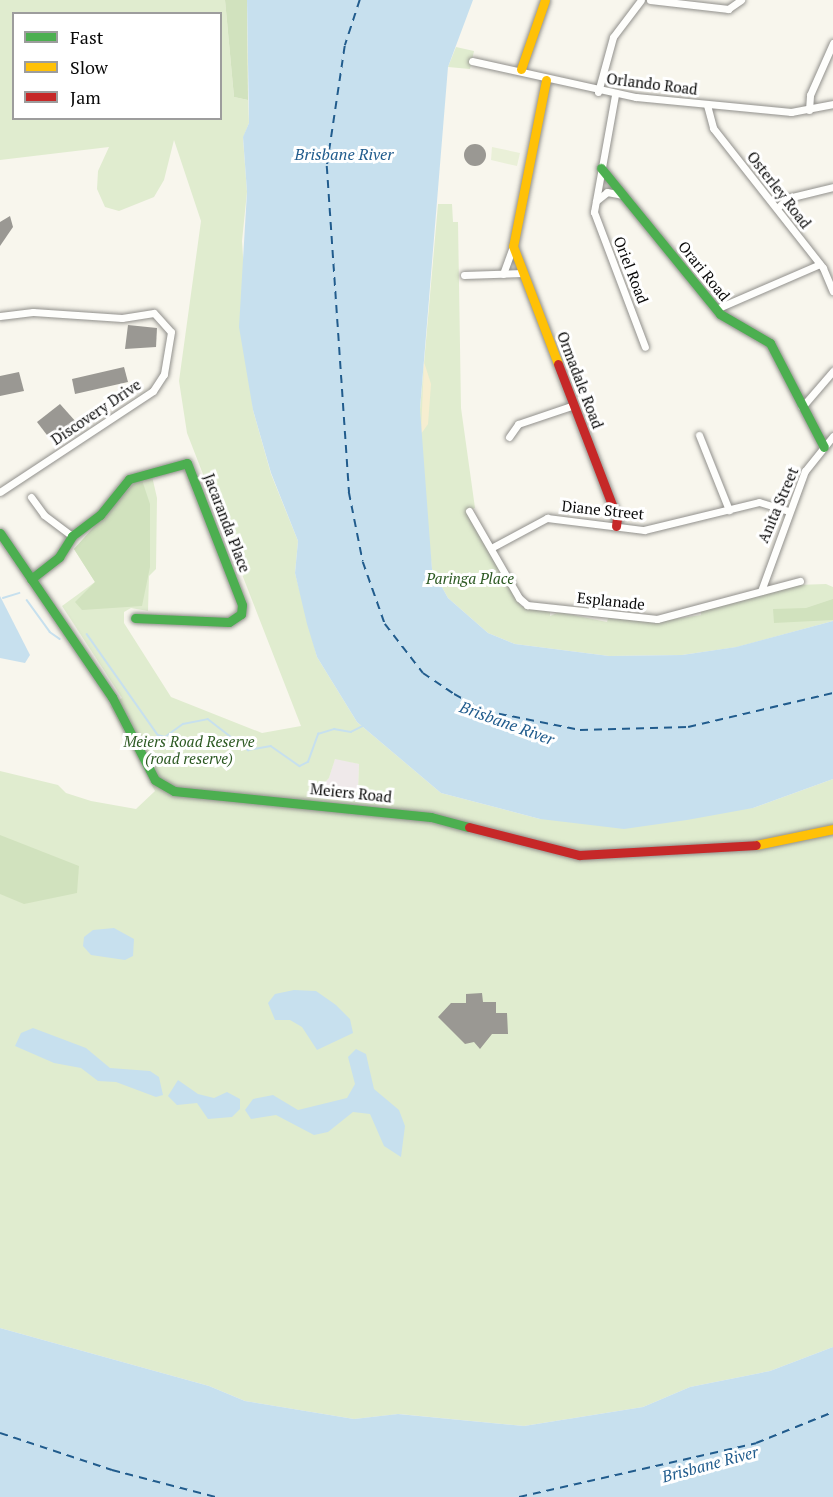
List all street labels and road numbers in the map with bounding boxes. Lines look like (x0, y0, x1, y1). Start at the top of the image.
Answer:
street label: Orlando Road (605, 69, 699, 99)
street label: Osterley Road (743, 148, 815, 232)
street label: Oriel Road (610, 234, 652, 306)
street label: Orari Road (674, 237, 734, 305)
street label: Ormadale Road (553, 329, 607, 431)
street label: Discovery Drive (48, 375, 144, 449)
street label: Anita Street (754, 464, 802, 546)
street label: Jacaranda Place (200, 471, 254, 575)
street label: Diane Street (561, 497, 645, 523)
street label: Esplanade (576, 588, 646, 614)
street label: Meiers Road (309, 780, 393, 806)

